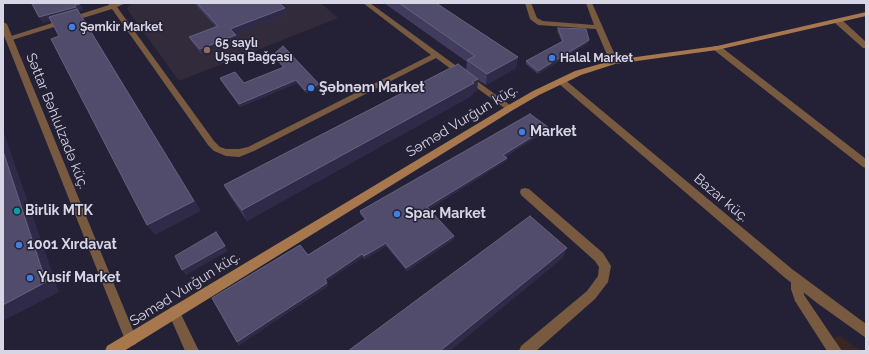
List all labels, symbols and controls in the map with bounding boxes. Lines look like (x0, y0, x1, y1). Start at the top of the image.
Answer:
place label: Şəmkir Market (80, 20, 163, 34)
marker: Şəmkir Market (67, 22, 77, 32)
place label: 65 saylı Uşaq Bağçası (215, 36, 292, 64)
marker: 65 saylı Uşaq Bağçası (202, 45, 212, 55)
street label: Səttar Bəhlulzadə küç. (22, 51, 92, 191)
place label: Halal Market (560, 51, 633, 65)
marker: Halal Market (547, 53, 557, 63)
place label: Şəbnəm Market (319, 80, 425, 96)
street label: Səməd Vurğun küç. (403, 81, 521, 161)
marker: Şəbnəm Market (306, 83, 316, 93)
place label: Market (530, 124, 577, 140)
marker: Market (517, 127, 527, 137)
street label: Bazar küç. (690, 170, 752, 226)
place label: Birlik MTK (25, 203, 93, 219)
marker: Birlik MTK (12, 206, 22, 216)
place label: Spar Market (405, 206, 486, 222)
marker: Spar Market (392, 209, 402, 219)
place label: 1001 Xırdavat (27, 237, 117, 253)
marker: 1001 Xırdavat (14, 240, 24, 250)
street label: Səməd Vurğun küç. (127, 248, 243, 330)
place label: Yusif Market (38, 270, 121, 286)
marker: Yusif Market (25, 273, 35, 283)

